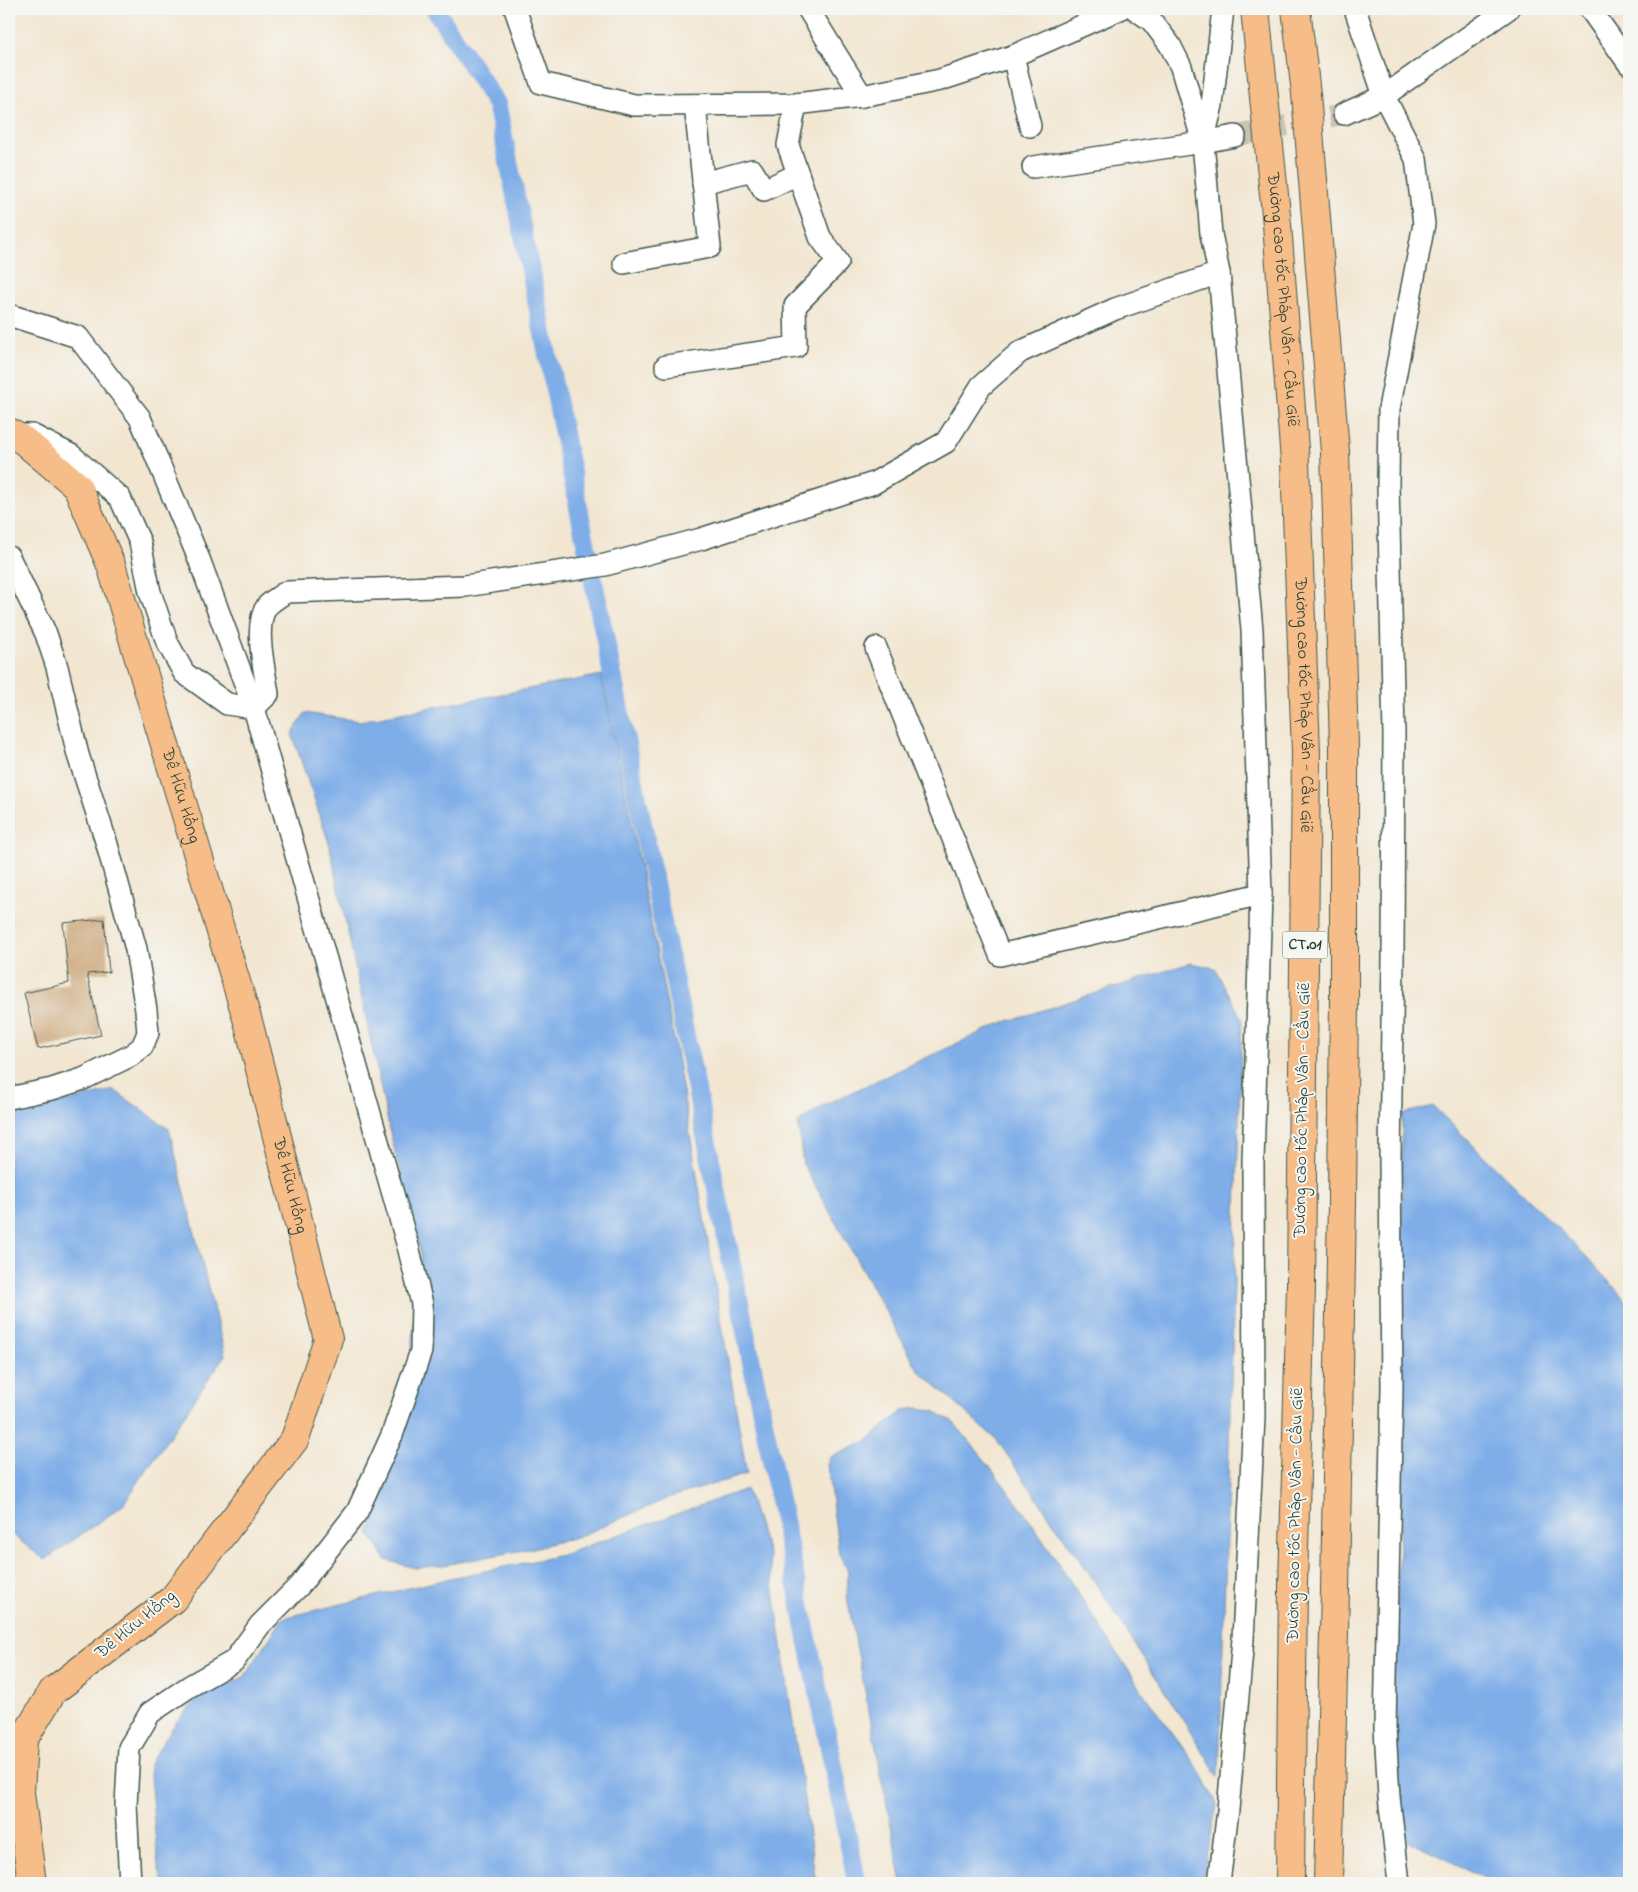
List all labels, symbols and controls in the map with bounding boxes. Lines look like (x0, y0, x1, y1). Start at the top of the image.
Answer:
street label: Đường cao tốc Pháp Vân - Cầu Giẽ (1259, 170, 1305, 429)
street label: Đường cao tốc Pháp Vân - Cầu Giẽ (1286, 576, 1319, 834)
street label: Đê Hữu Hồng (153, 744, 207, 847)
road number: CT.01 (1282, 932, 1328, 958)
street label: Đường cao tốc Pháp Vân - Cầu Giẽ (1288, 981, 1319, 1239)
street label: Đê Hữu Hồng (265, 1134, 314, 1237)
street label: Đường cao tốc Pháp Vân - Cầu Giẽ (1281, 1386, 1312, 1644)
street label: Đê Hữu Hồng (89, 1584, 183, 1667)

